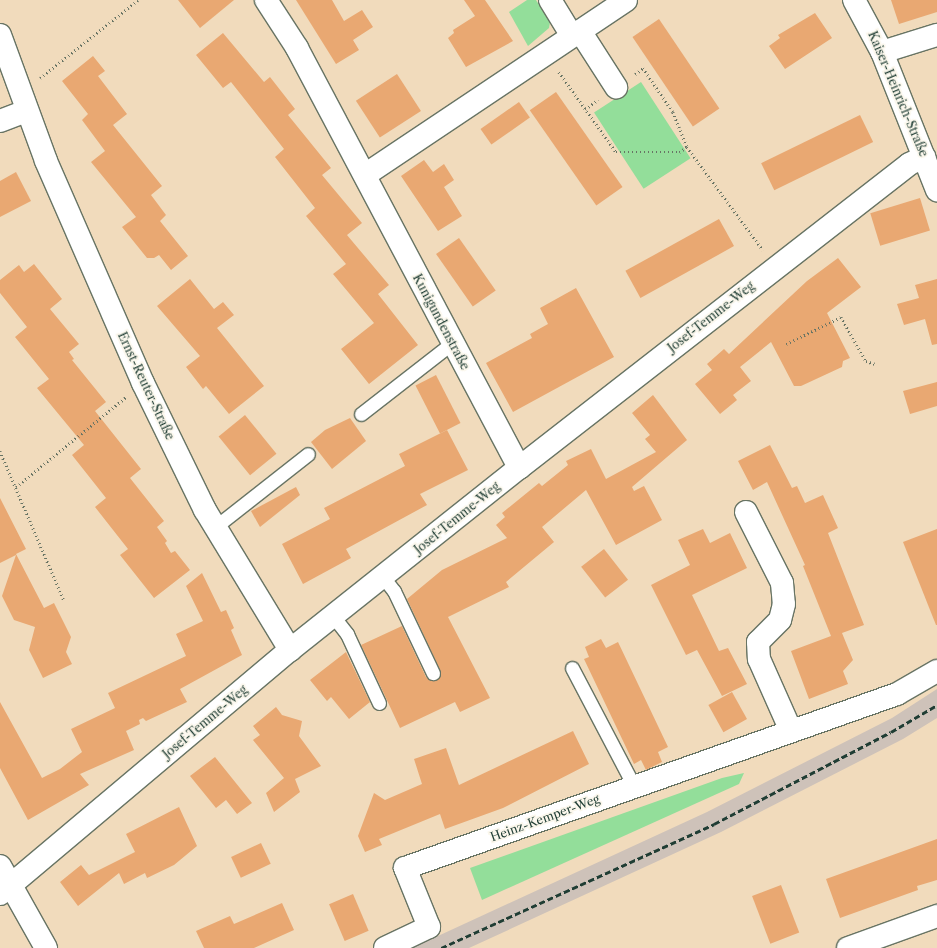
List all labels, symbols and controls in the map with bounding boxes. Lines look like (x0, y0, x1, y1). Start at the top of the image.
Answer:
street label: Kaiser-Heinrich-Straße (865, 29, 931, 159)
street label: Kunigundenstraße (410, 272, 472, 372)
street label: Josef-Temme-Weg (665, 279, 757, 355)
street label: Ernst-Reuter-Straße (115, 330, 177, 442)
street label: Josef-Temme-Weg (411, 479, 503, 557)
street label: Josef-Temme-Weg (160, 682, 250, 762)
street label: Heinz-Kemper-Weg (488, 792, 602, 844)

